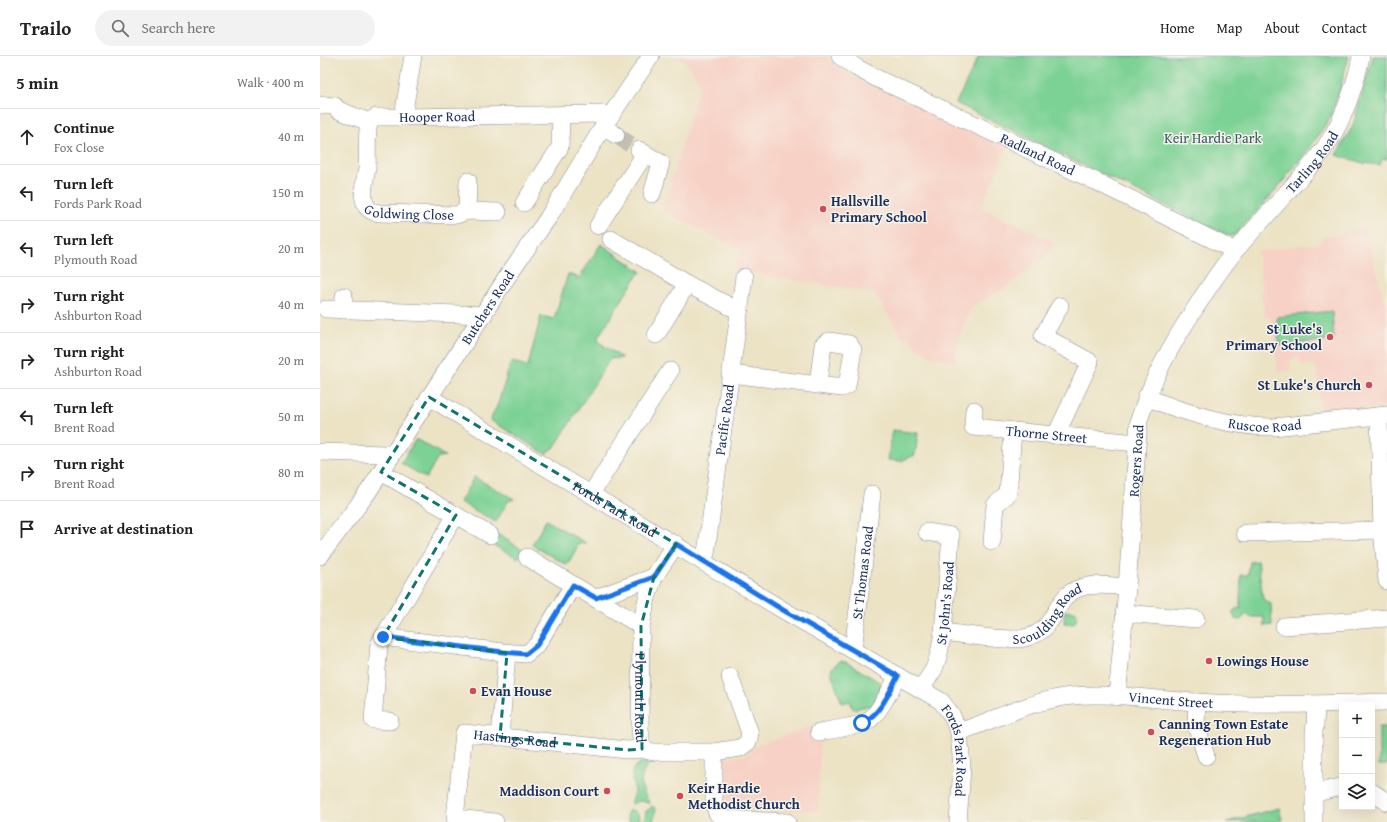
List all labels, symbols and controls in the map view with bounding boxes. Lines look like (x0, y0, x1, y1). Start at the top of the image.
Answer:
search box (95, 10, 375, 46)
text: Trailo (20, 14, 71, 42)
icon: search (109, 17, 131, 39)
text: Search here (141, 17, 215, 38)
text: Home (1160, 18, 1195, 38)
text: Map (1217, 18, 1242, 38)
text: About (1264, 18, 1300, 38)
text: Contact (1322, 18, 1367, 38)
text: 5 min (16, 70, 58, 95)
text: Walk · 400 m (237, 73, 304, 92)
street label: Hooper Road (399, 106, 476, 127)
text: Continue (54, 117, 115, 138)
icon: ahead (16, 126, 38, 148)
text: 40 m (278, 127, 304, 146)
street label: Tarling Road (1281, 127, 1343, 198)
street label: Radland Road (997, 128, 1079, 180)
park label: Keir Hardie Park (1164, 128, 1263, 148)
text: Fox Close (54, 138, 104, 157)
text: Turn left (54, 173, 113, 194)
icon: left (16, 182, 38, 204)
text: 150 m (272, 183, 304, 202)
place label: Hallsville Primary School (831, 191, 928, 227)
text: Fords Park Road (54, 194, 142, 213)
street label: Goldwing Close (360, 199, 455, 225)
marker: Hallsville Primary School (818, 204, 828, 214)
text: Turn left (54, 229, 113, 250)
icon: left (16, 238, 38, 260)
text: 20 m (278, 239, 304, 258)
text: Plymouth Road (54, 250, 137, 269)
street label: Butchers Road (456, 266, 519, 348)
text: Turn right (54, 285, 125, 306)
icon: right (16, 294, 38, 316)
text: 40 m (278, 295, 304, 314)
text: Ashburton Road (54, 306, 142, 325)
place label: St Luke's Primary School (1226, 319, 1323, 355)
marker: St Luke's Primary School (1325, 332, 1335, 342)
text: Turn right (54, 341, 125, 362)
icon: right (16, 350, 38, 372)
text: 20 m (278, 351, 304, 370)
text: Ashburton Road (54, 362, 142, 381)
place label: St Luke's Church (1257, 375, 1362, 395)
marker: St Luke's Church (1364, 380, 1374, 390)
street label: Pacific Road (710, 383, 739, 457)
text: Turn left (54, 397, 113, 418)
icon: left (16, 406, 38, 428)
text: 50 m (278, 407, 304, 426)
street label: Ruscoe Road (1227, 413, 1303, 437)
text: Brent Road (54, 418, 115, 437)
street label: Thorne Street (1005, 420, 1088, 448)
street label: Rogers Road (1123, 423, 1149, 498)
text: Turn right (54, 453, 125, 474)
icon: right (16, 462, 38, 484)
text: 80 m (278, 463, 304, 482)
text: Brent Road (54, 474, 115, 493)
street label: Fords Park Road (569, 476, 661, 542)
icon: arrive (16, 518, 38, 540)
text: Arrive at destination (54, 518, 193, 539)
street label: St Thomas Road (847, 524, 878, 620)
street label: St John's Road (931, 560, 959, 647)
street label: Scoulding Road (1012, 578, 1085, 649)
route end (374, 628, 392, 646)
place label: Lowings House (1217, 651, 1309, 671)
street label: Plymouth Road (630, 653, 651, 744)
marker: Lowings House (1204, 656, 1214, 666)
place label: Evan House (481, 681, 552, 701)
marker: Evan House (468, 686, 478, 696)
street label: Vincent Street (1128, 686, 1214, 713)
street label: Fords Park Road (937, 700, 972, 798)
map controls (1339, 702, 1375, 810)
button: + (1339, 702, 1375, 738)
route start (853, 714, 871, 732)
place label: Canning Town Estate Regeneration Hub (1159, 714, 1288, 750)
street label: Hastings Road (473, 724, 558, 753)
marker: Canning Town Estate Regeneration Hub (1146, 727, 1156, 737)
button: − (1339, 738, 1375, 774)
button: layers (1339, 774, 1375, 810)
place label: Keir Hardie Methodist Church (688, 778, 800, 814)
place label: Maddison Court (499, 781, 600, 801)
marker: Maddison Court (602, 786, 612, 796)
marker: Keir Hardie Methodist Church (675, 791, 685, 801)

